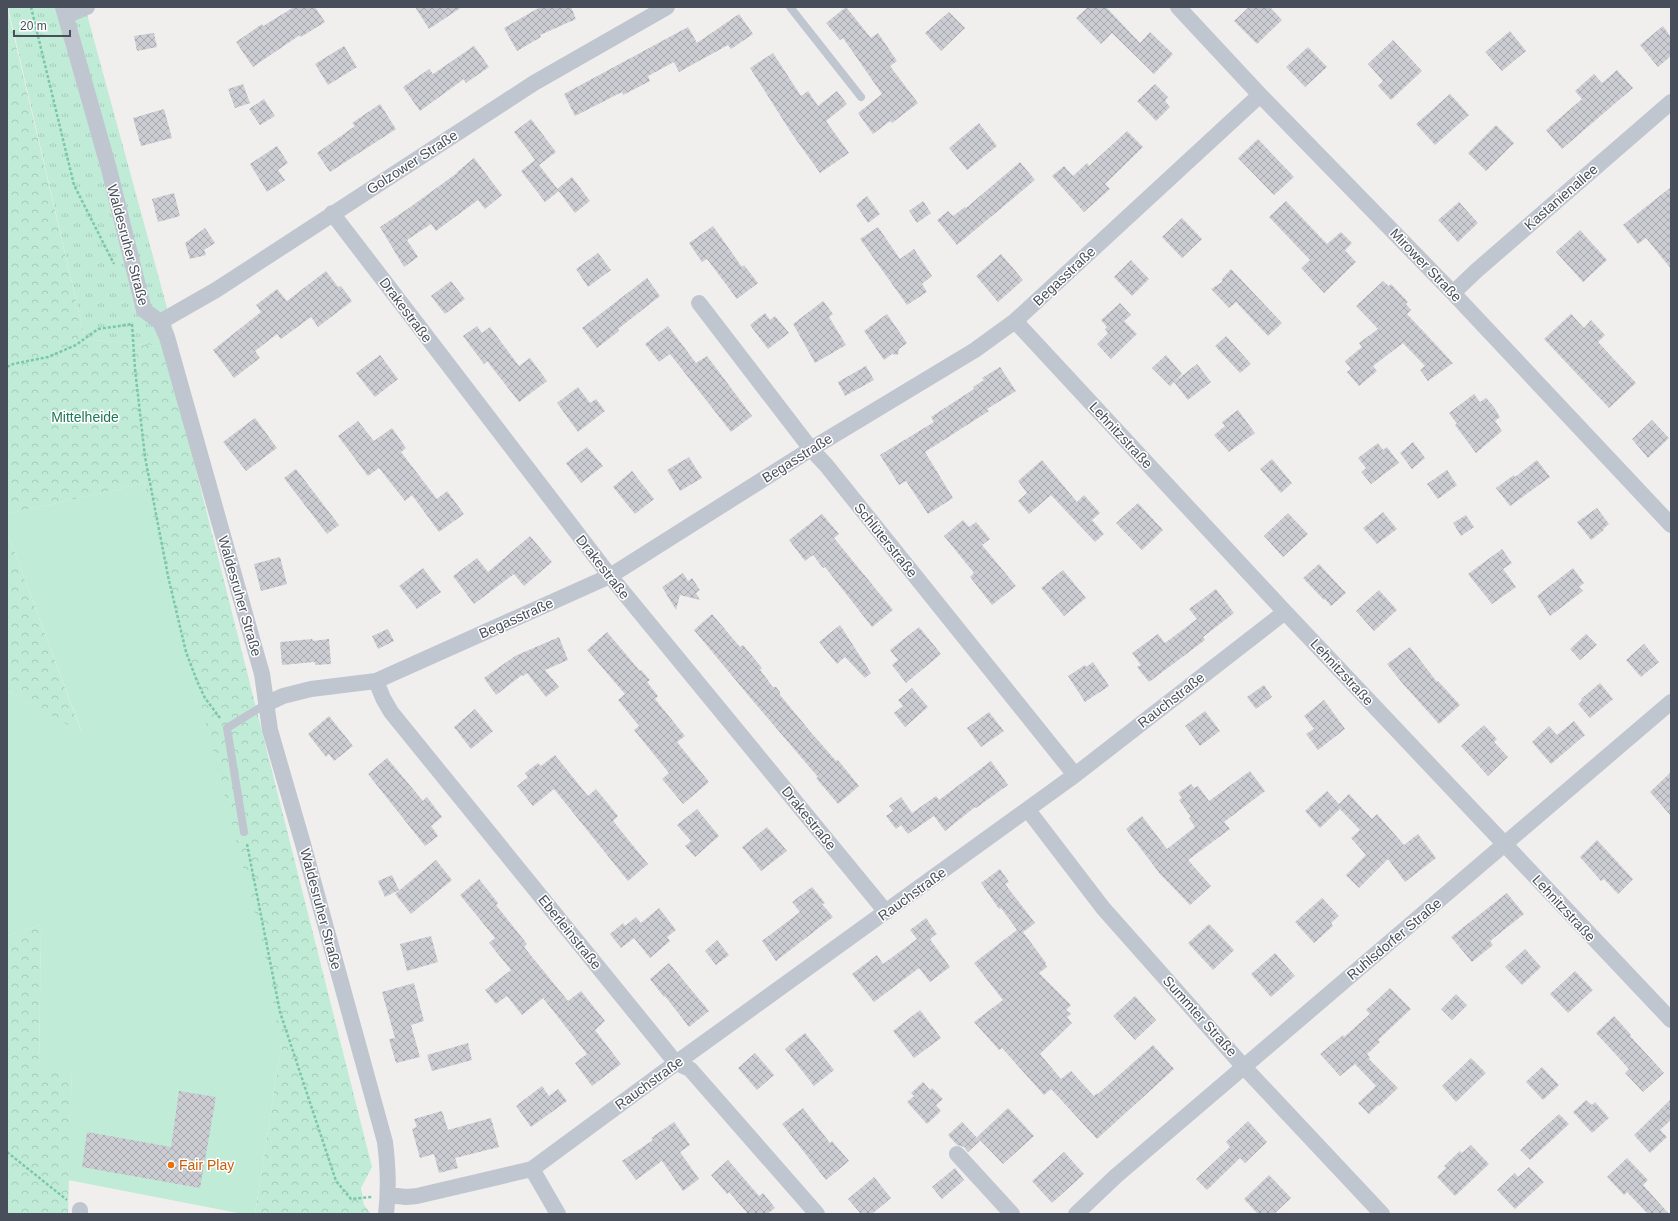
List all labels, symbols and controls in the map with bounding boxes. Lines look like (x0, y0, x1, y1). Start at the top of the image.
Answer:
scale bar (14, 12, 70, 38)
text: 20 m (20, 19, 47, 33)
street label: Golzower Straße (364, 127, 461, 197)
street label: Kastanienallee (1521, 161, 1601, 233)
street label: Waldesruher Straße (104, 183, 152, 308)
street label: Mirower Straße (1387, 225, 1465, 305)
street label: Begasstraße (1030, 243, 1099, 309)
street label: Drakestraße (376, 274, 436, 346)
street label: Lehnitzstraße (1086, 399, 1156, 472)
park label: Mittelheide (51, 409, 119, 425)
street label: Begasstraße (759, 430, 835, 486)
street label: Schlüterstraße (851, 500, 921, 581)
street label: Drakestraße (573, 532, 633, 602)
street label: Waldesruher Straße (215, 534, 265, 658)
street label: Begasstraße (476, 594, 556, 641)
street label: Lehnitzstraße (1307, 636, 1377, 709)
street label: Rauchstraße (1134, 669, 1208, 731)
street label: Drakestraße (779, 783, 840, 853)
street label: Waldesruher Straße (297, 847, 345, 972)
street label: Rauchstraße (875, 864, 949, 924)
street label: Lehnitzstraße (1529, 872, 1599, 945)
street label: Eberleinstraße (535, 892, 605, 973)
street label: Ruhlsdorfer Straße (1344, 895, 1445, 983)
street label: Summter Straße (1160, 972, 1240, 1060)
street label: Rauchstraße (612, 1053, 686, 1113)
place label: Fair Play (179, 1157, 234, 1173)
marker: Fair Play (166, 1160, 176, 1170)

